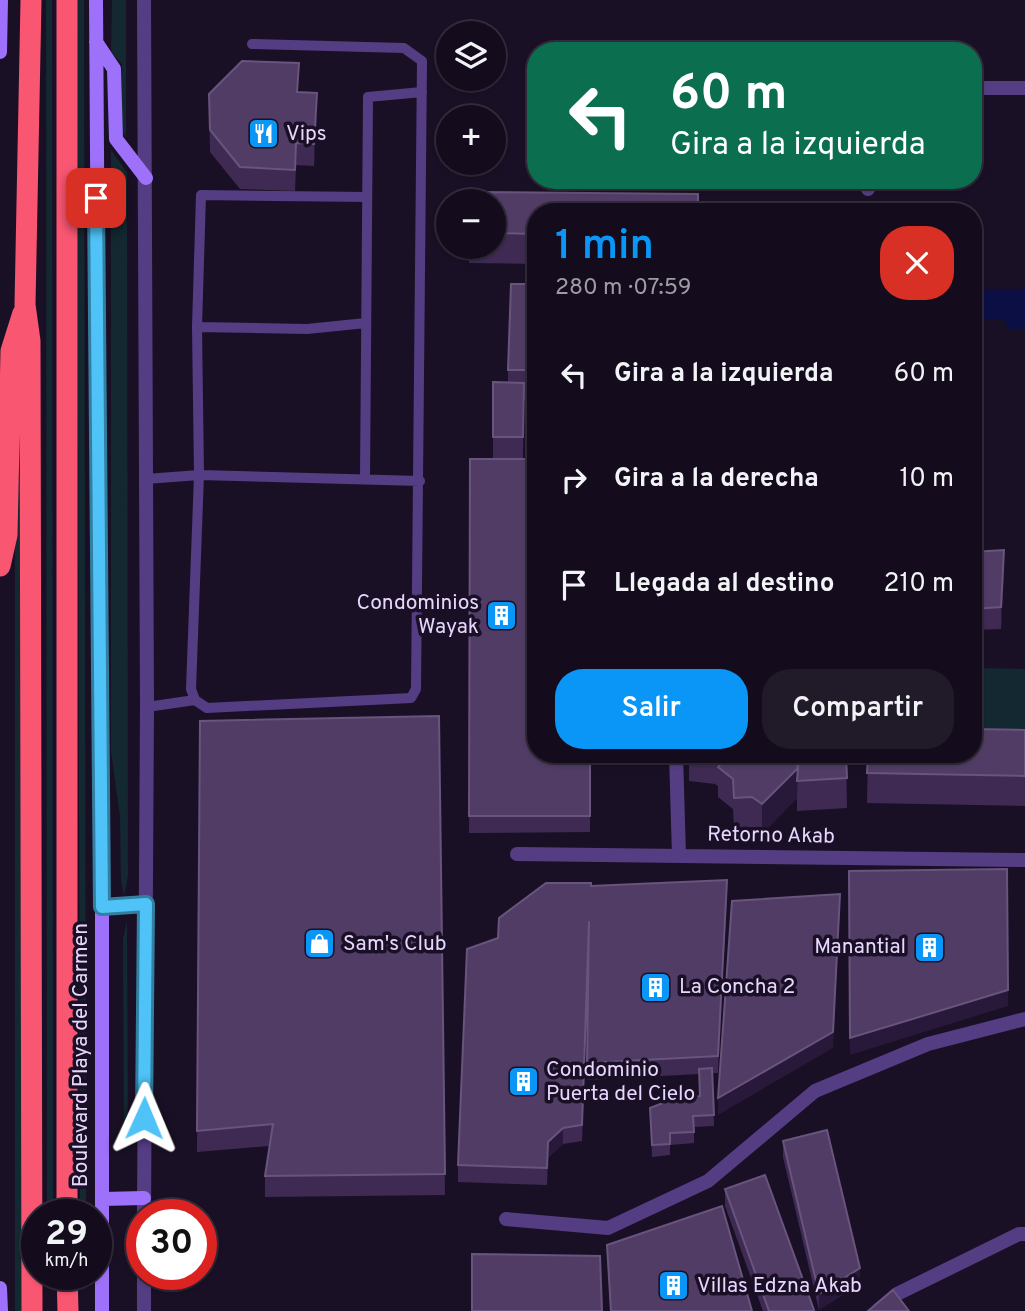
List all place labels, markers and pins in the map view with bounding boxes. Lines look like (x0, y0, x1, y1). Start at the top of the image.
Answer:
restaurant icon: Vips (246, 117, 280, 151)
place label: Vips (286, 121, 327, 148)
pin (66, 168, 126, 228)
place label: Condominios Wayak (357, 590, 479, 641)
building icon: Condominios Wayak (485, 598, 519, 632)
shop icon: Sam's Club (303, 927, 337, 961)
building icon: Manantial (912, 930, 946, 964)
place label: Sam's Club (343, 931, 447, 958)
place label: Manantial (814, 934, 906, 961)
building icon: La Concha 2 (639, 970, 673, 1004)
place label: La Concha 2 (679, 974, 795, 1001)
place label: Condominio Puerta del Cielo (546, 1057, 695, 1108)
building icon: Condominio Puerta del Cielo (506, 1065, 540, 1099)
building icon: Villas Edzna Akab (657, 1269, 691, 1303)
place label: Villas Edzna Akab (697, 1273, 862, 1300)

